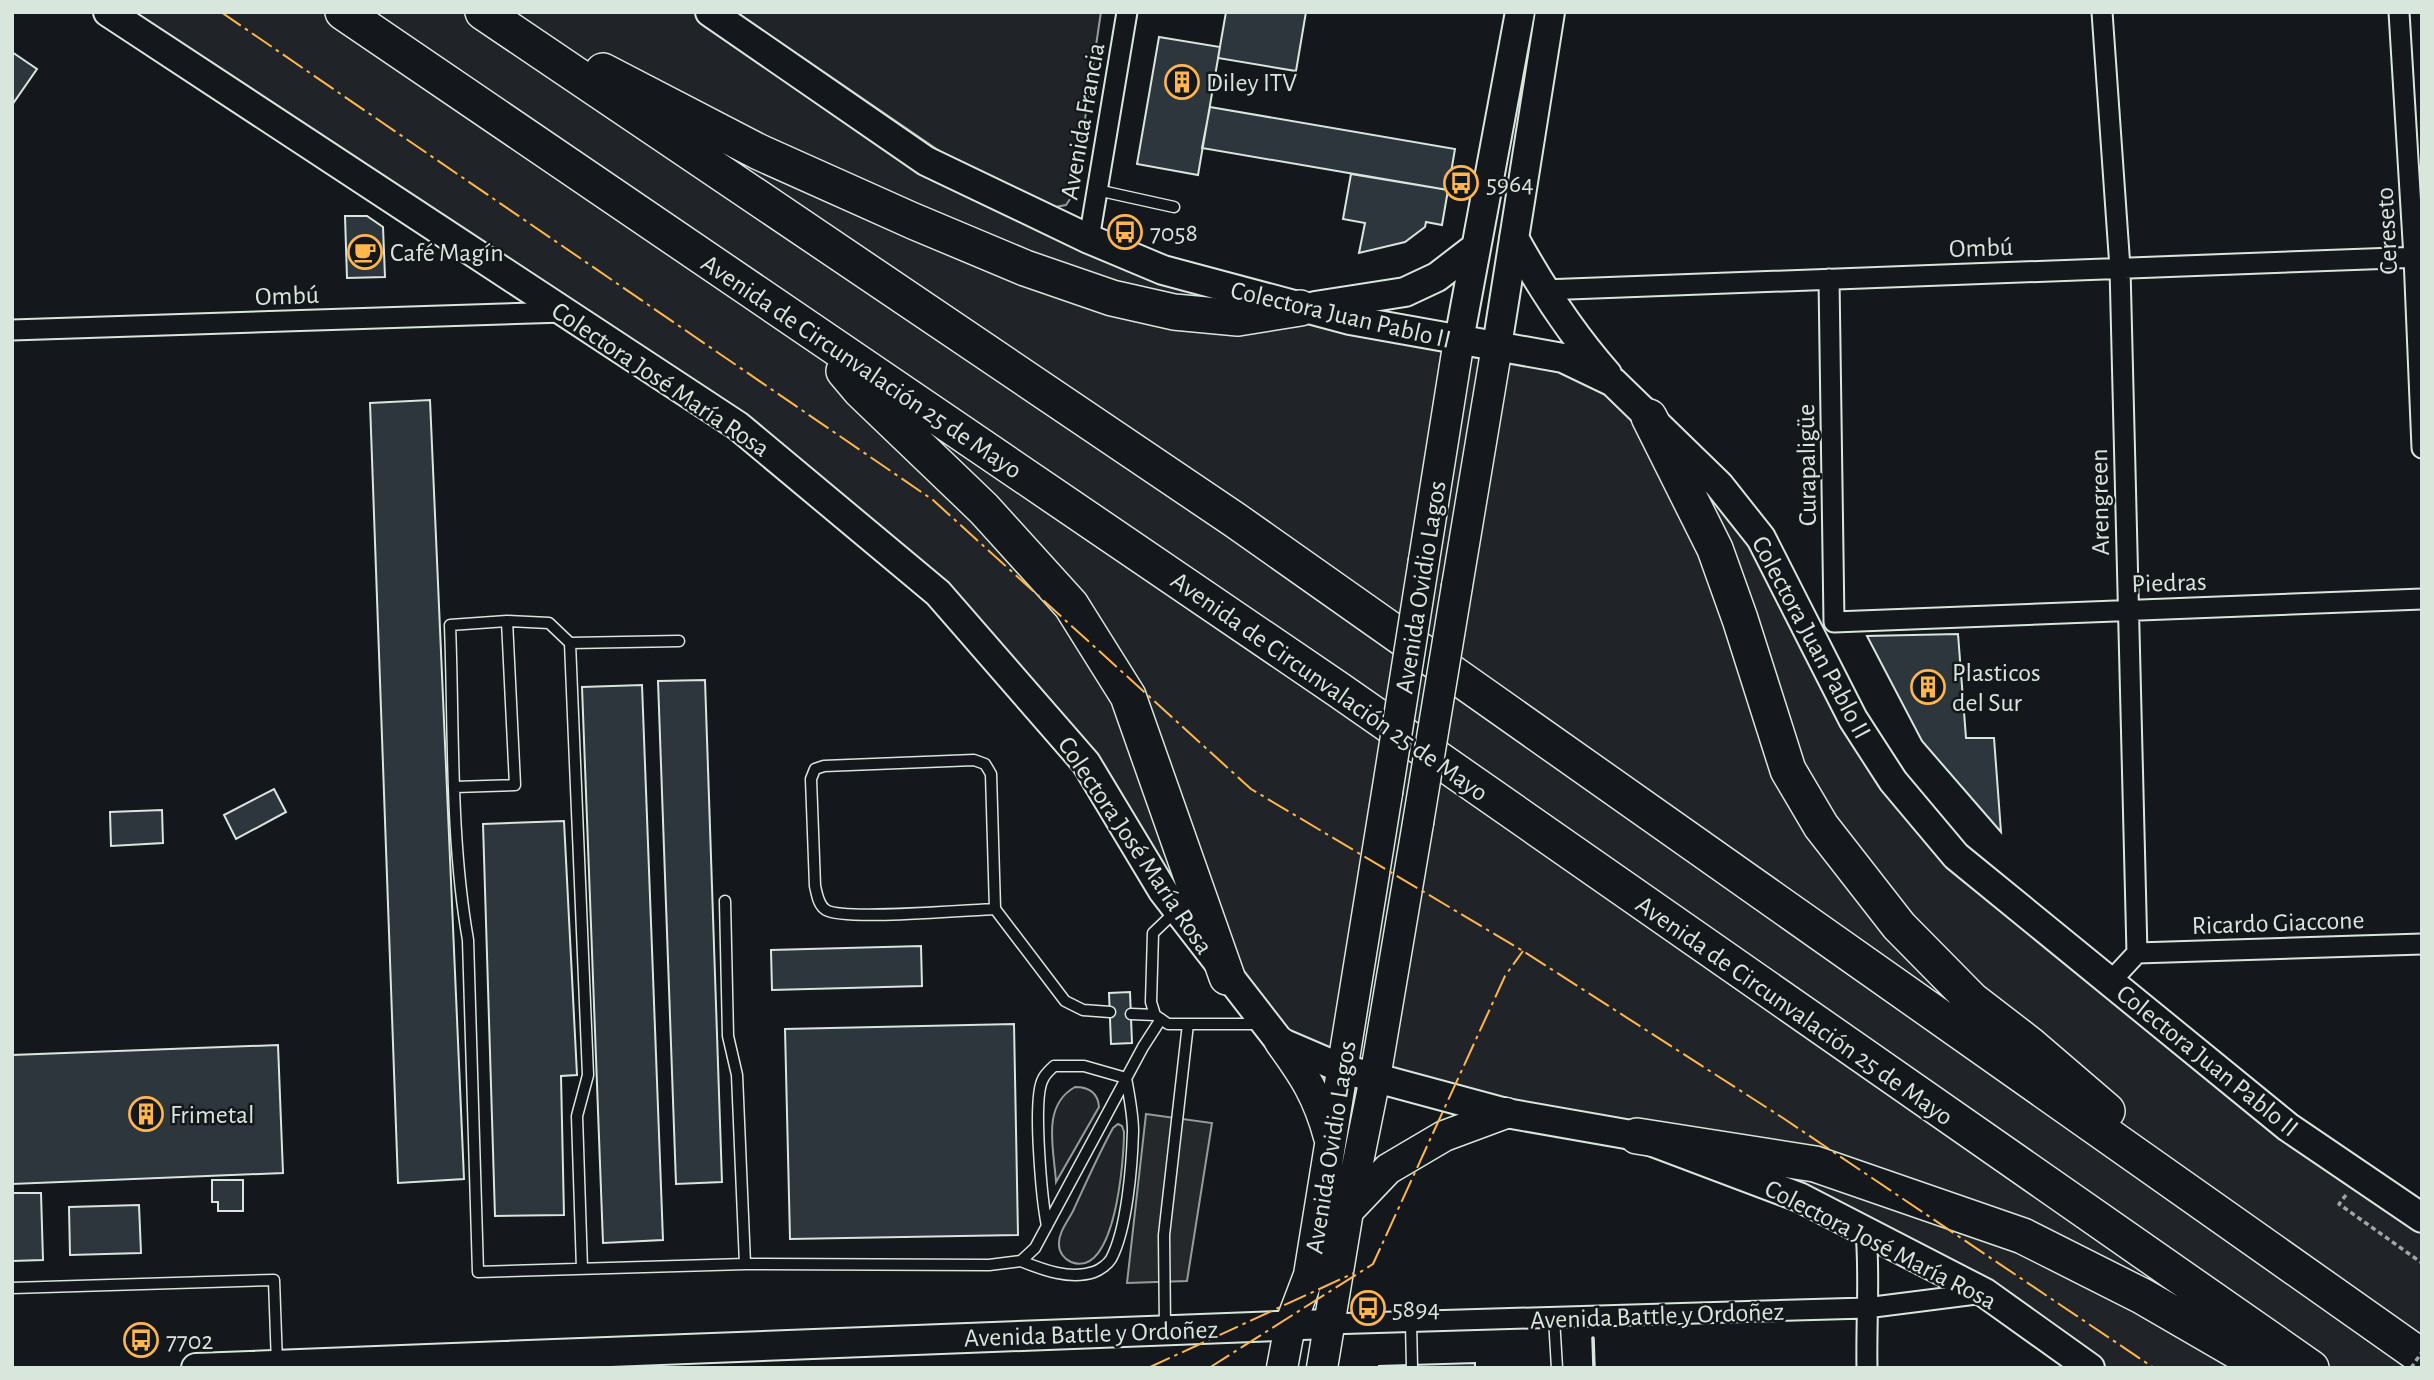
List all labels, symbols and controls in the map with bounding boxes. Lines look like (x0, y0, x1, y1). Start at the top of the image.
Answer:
street label: Avenida Francia (1056, 41, 1110, 202)
building icon: Diley ITV (1163, 63, 1201, 101)
place label: Diley ITV (1206, 70, 1297, 96)
bus stop icon: 5964 (1442, 164, 1480, 202)
place label: 5964 (1486, 171, 1534, 197)
street label: Cereseto (2372, 186, 2402, 275)
bus stop icon: 7058 (1106, 213, 1144, 251)
place label: 7058 (1150, 220, 1198, 246)
cafe icon: Café Magín (346, 233, 384, 271)
street label: Ombú (1949, 234, 2013, 262)
place label: Café Magín (390, 240, 504, 266)
street label: Avenida de Circunvalación 25 de Mayo (697, 250, 1026, 484)
street label: Colectora Juan Pablo II (1228, 277, 1453, 353)
street label: Ombú (255, 282, 319, 310)
street label: Colectora José María Rosa (547, 297, 774, 462)
street label: Curapaligüe (1793, 404, 1821, 526)
street label: Arengreen (2086, 448, 2114, 556)
street label: Avenida Ovidio Lagos (1391, 479, 1451, 695)
street label: Colectora Juan Pablo II (1747, 532, 1875, 743)
street label: Avenida de Circunvalación 25 de Mayo (1166, 567, 1493, 807)
street label: Piedras (2131, 569, 2207, 597)
place label: Plasticos del Sur (1952, 660, 2041, 716)
building icon: Plasticos del Sur (1909, 668, 1947, 706)
street label: Colectora José María Rosa (1053, 732, 1218, 959)
street label: Avenida de Circunvalación 25 de Mayo (1631, 891, 1958, 1131)
street label: Ricardo Giaccone (2191, 907, 2365, 939)
street label: Colectora Juan Pablo II (2112, 980, 2303, 1142)
street label: Avenida Ovidio Lagos (1301, 1039, 1361, 1255)
building icon: Frimetal (127, 1095, 165, 1133)
place label: Frimetal (170, 1102, 255, 1128)
street label: Colectora José María Rosa (1761, 1175, 2001, 1315)
bus stop icon: 5894 (1349, 1289, 1387, 1327)
place label: 5894 (1392, 1296, 1440, 1322)
street label: Avenida Battle y Ordoñez (1530, 1299, 1785, 1333)
street label: Avenida Battle y Ordoñez (964, 1317, 1219, 1351)
bus stop icon: 7702 (122, 1321, 160, 1359)
place label: 7702 (166, 1328, 213, 1354)

